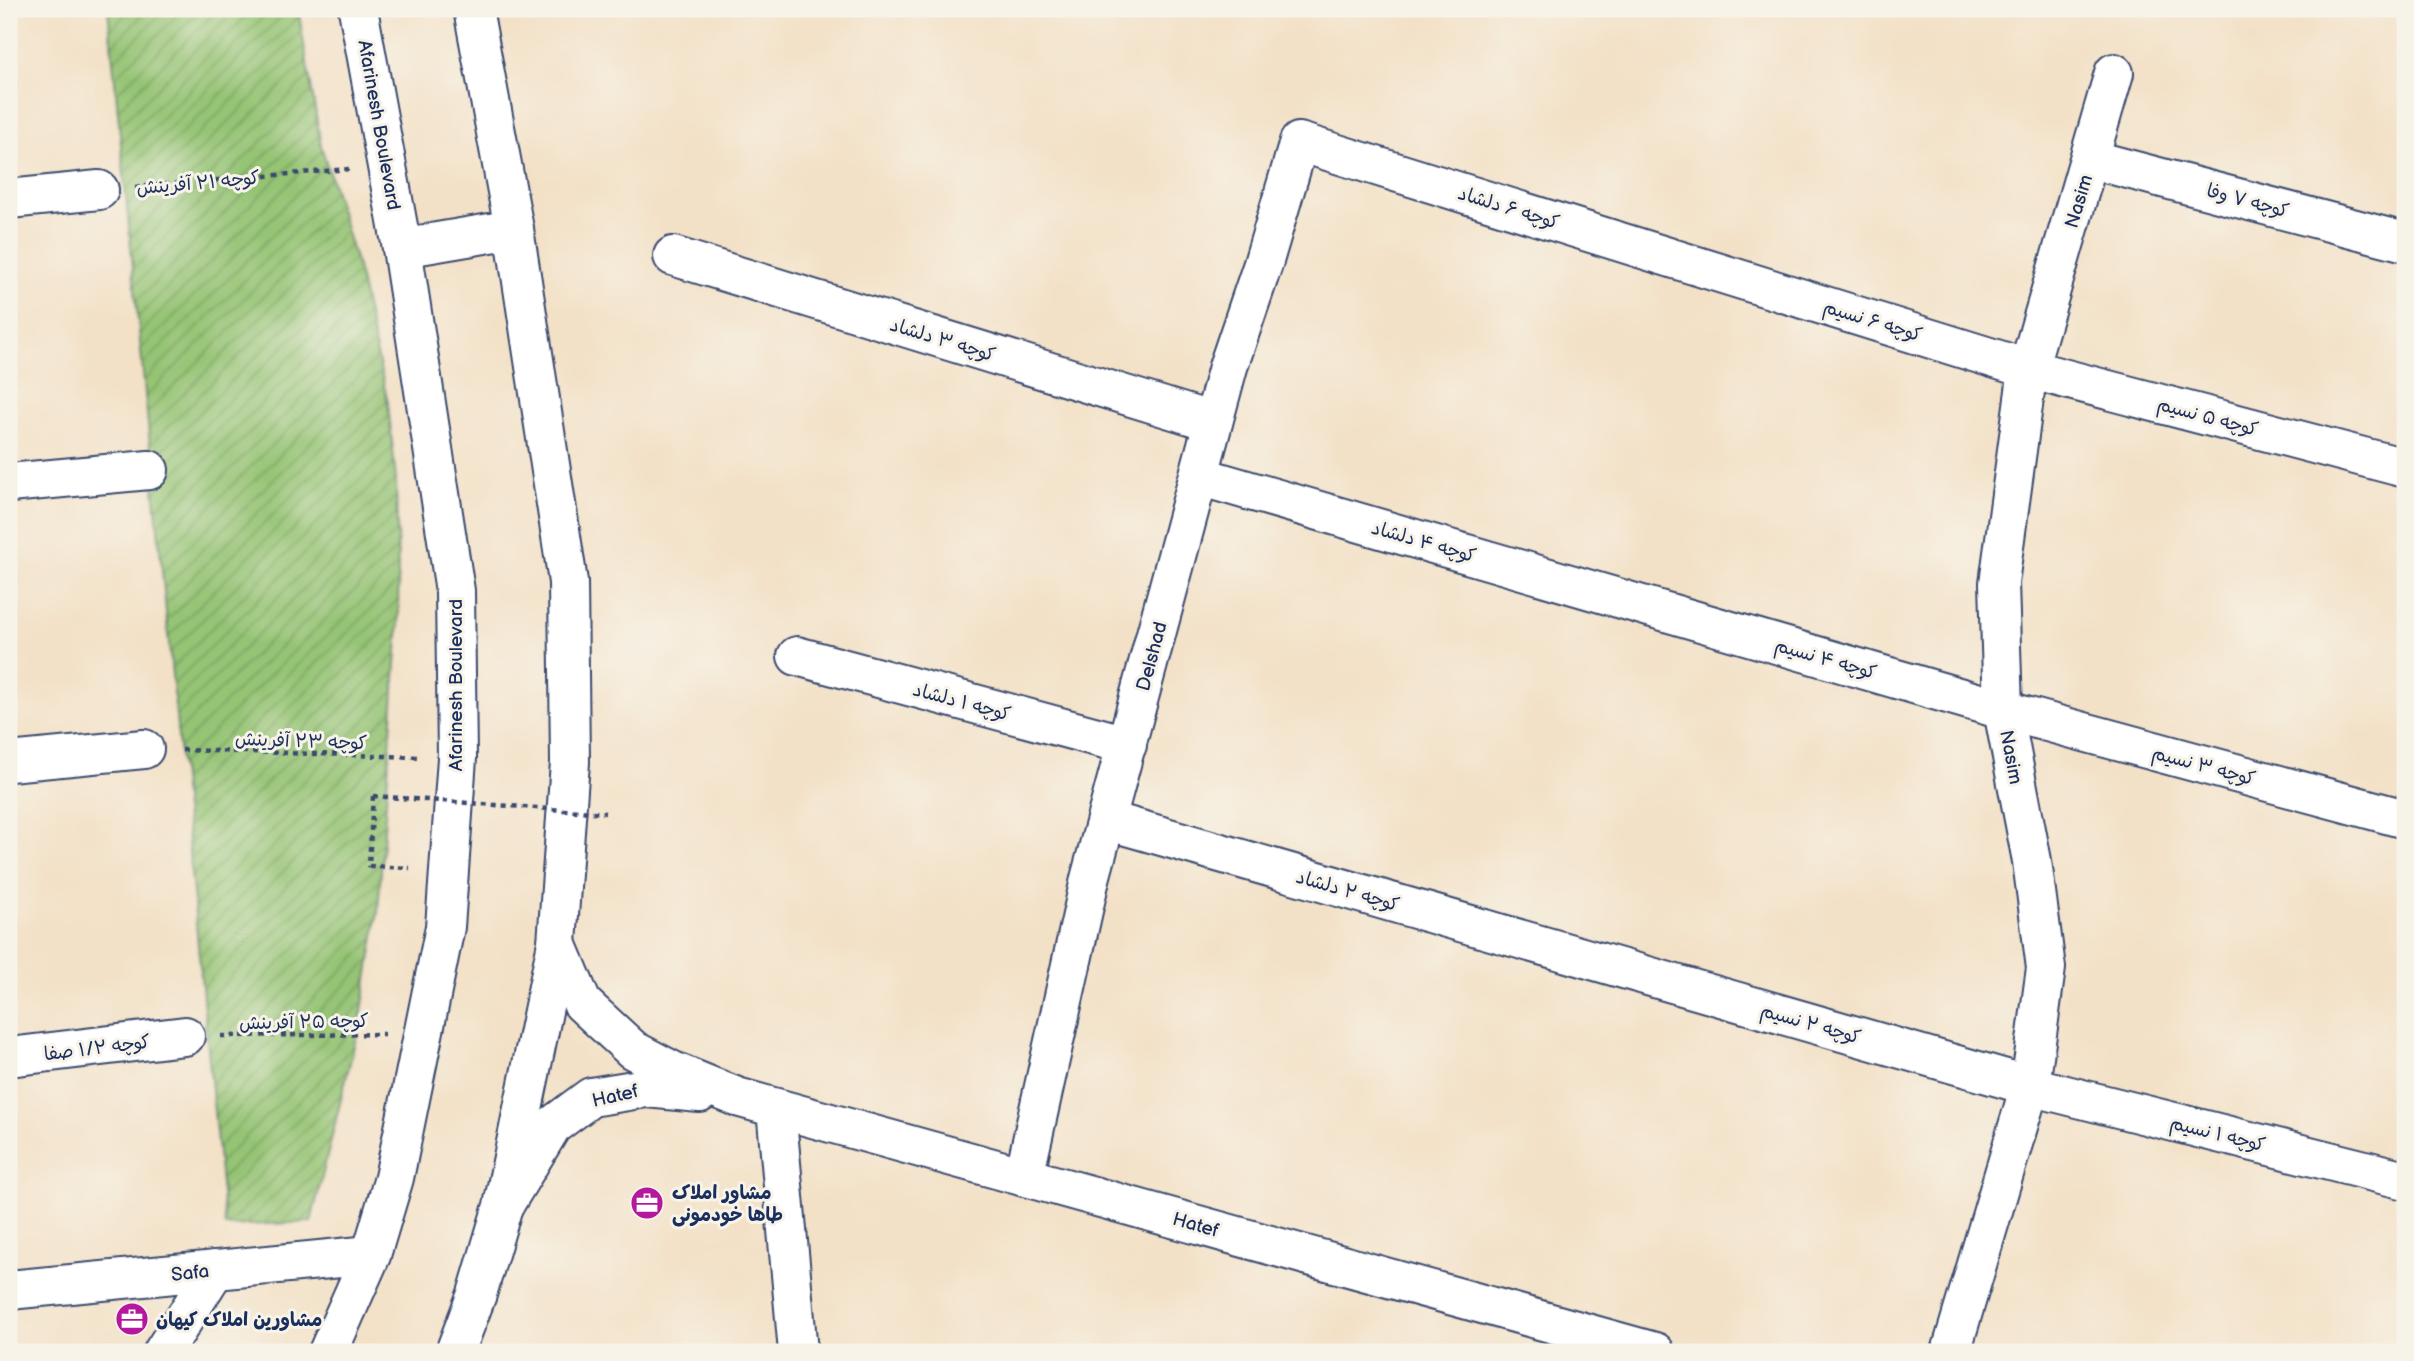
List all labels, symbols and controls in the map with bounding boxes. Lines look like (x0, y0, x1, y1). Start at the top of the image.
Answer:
street label: Afarinesh Boulevard (352, 38, 405, 212)
street label: کوچه ۲۱ آفرینش (136, 167, 261, 200)
street label: Nasim (2060, 172, 2098, 231)
street label: کوچه ۷ وفا (2204, 179, 2291, 223)
street label: کوچه ۶ دلشاد (1455, 182, 1562, 235)
street label: کوچه ۶ نسیم (1820, 296, 1925, 349)
street label: کوچه ۳ دلشاد (887, 314, 998, 367)
street label: کوچه ۵ نسیم (2154, 393, 2261, 444)
street label: کوچه ۴ دلشاد (1369, 517, 1479, 568)
street label: Afarinesh Boulevard (445, 599, 468, 771)
street label: Delshad (1132, 619, 1173, 693)
street label: کوچه ۴ نسیم (1772, 634, 1879, 687)
street label: کوچه ۱ دلشاد (910, 678, 1013, 727)
street label: کوچه ۲۳ آفرینش (234, 728, 367, 755)
street label: Nasim (1994, 728, 2027, 786)
street label: کوچه ۳ نسیم (2149, 742, 2258, 793)
street label: کوچه ۲ دلشاد (1293, 866, 1402, 917)
street label: کوچه ۲ نسیم (1757, 999, 1863, 1052)
street label: کوچه ۲۵ آفرینش (239, 1010, 369, 1035)
street label: کوچه ۱/۲ صفا (43, 1031, 152, 1066)
street label: Hatef (590, 1080, 641, 1113)
street label: کوچه ۱ نسیم (2167, 1112, 2268, 1159)
place label: مشاور املاک طاها خودمونی (672, 1182, 783, 1227)
office icon: مشاور املاک طاها خودمونی (628, 1184, 666, 1222)
street label: Hatef (1170, 1208, 1221, 1243)
street label: Safa (170, 1260, 210, 1287)
office icon: مشاورین املاک کیهان (113, 1300, 151, 1338)
place label: مشاورین املاک کیهان (156, 1309, 322, 1332)

